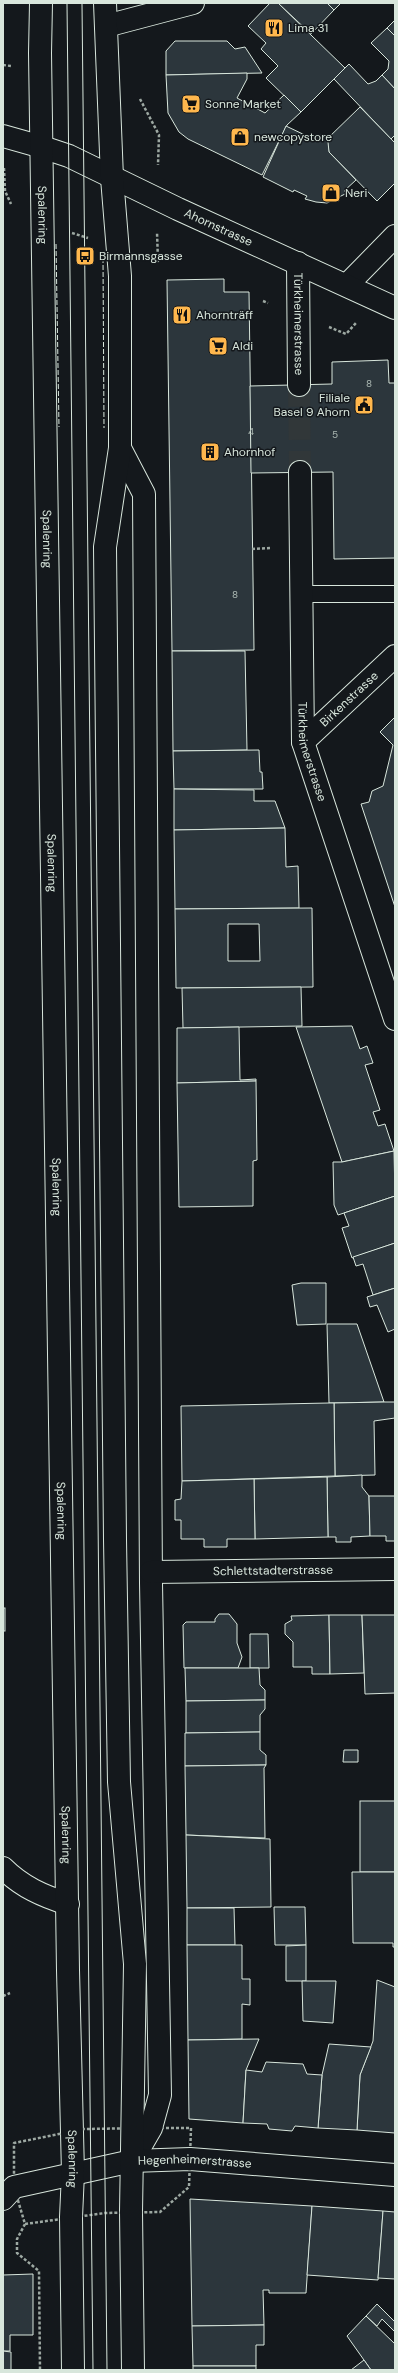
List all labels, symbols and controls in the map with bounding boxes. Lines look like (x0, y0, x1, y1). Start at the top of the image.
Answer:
restaurant icon: Lima 31 (263, 17, 285, 39)
place label: Lima 31 (288, 20, 328, 36)
supermarket icon: Sonne Market (180, 93, 202, 115)
place label: Sonne Market (205, 96, 281, 112)
shop icon: newcopystore (229, 126, 251, 148)
place label: newcopystore (254, 129, 332, 145)
shop icon: Neri (320, 182, 342, 204)
place label: Neri (345, 185, 368, 201)
street label: Spalenring (34, 186, 51, 245)
street label: Ahornstrasse (181, 205, 255, 250)
bus stop icon: Birmannsgasse (74, 245, 96, 267)
place label: Birmannsgasse (99, 248, 183, 264)
street label: Türkheimerstrasse (290, 273, 307, 375)
restaurant icon: Ahornträff (171, 304, 193, 326)
place label: Ahornträff (196, 307, 253, 323)
supermarket icon: Aldi (207, 335, 229, 357)
place label: Aldi (232, 338, 253, 354)
house number: 8 (366, 377, 372, 390)
place label: Filiale Basel 9 Ahorn (273, 390, 350, 420)
public building icon: Filiale Basel 9 Ahorn (353, 394, 375, 416)
house number: 4 (248, 425, 254, 438)
house number: 5 (332, 428, 338, 441)
building icon: Ahornhof (199, 441, 221, 463)
place label: Ahornhof (224, 444, 275, 460)
street label: Spalenring (39, 510, 56, 569)
house number: 8 (232, 588, 238, 601)
street label: Birkenstrasse (316, 668, 382, 730)
street label: Türkheimerstrasse (295, 702, 330, 804)
street label: Spalenring (43, 834, 60, 892)
street label: Spalenring (48, 1158, 65, 1216)
street label: Spalenring (53, 1482, 70, 1540)
street label: Schlettstadterstrasse (213, 1562, 333, 1579)
street label: Spalenring (58, 1806, 74, 1864)
street label: Spalenring (64, 2129, 81, 2189)
street label: Hegenheimerstrasse (138, 2151, 253, 2172)

